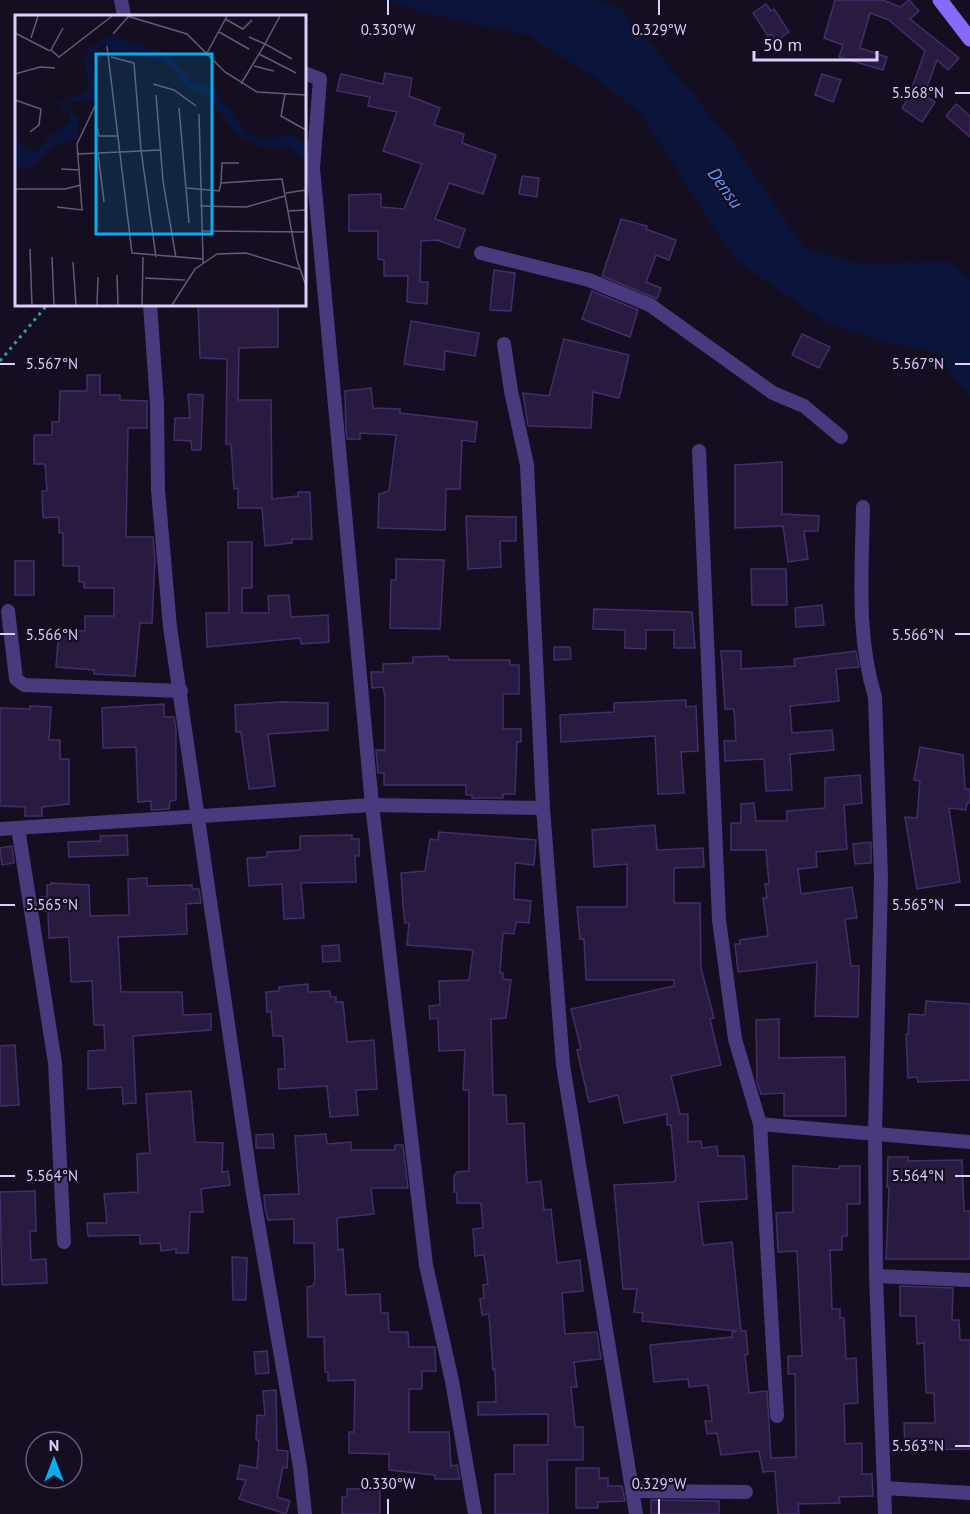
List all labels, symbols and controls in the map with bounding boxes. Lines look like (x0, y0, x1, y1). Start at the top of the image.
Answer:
inset map (15, 15, 306, 306)
text: 0.330°W (361, 20, 416, 39)
text: 0.329°W (632, 20, 687, 39)
scale bar (754, 24, 877, 62)
text: 50 m (763, 33, 802, 56)
text: 5.568°N (892, 83, 944, 102)
water label: Densu (703, 163, 748, 213)
text: 5.567°N (26, 354, 78, 373)
text: 5.567°N (892, 354, 944, 373)
text: 5.566°N (26, 625, 78, 644)
text: 5.566°N (892, 625, 944, 644)
text: 5.565°N (26, 895, 78, 914)
text: 5.565°N (892, 895, 944, 914)
text: 5.564°N (26, 1166, 78, 1185)
text: 5.564°N (892, 1166, 944, 1185)
north arrow (24, 1430, 84, 1490)
text: N (49, 1435, 59, 1455)
text: 5.563°N (892, 1436, 944, 1455)
text: 0.330°W (361, 1474, 416, 1493)
text: 0.329°W (632, 1474, 687, 1493)

